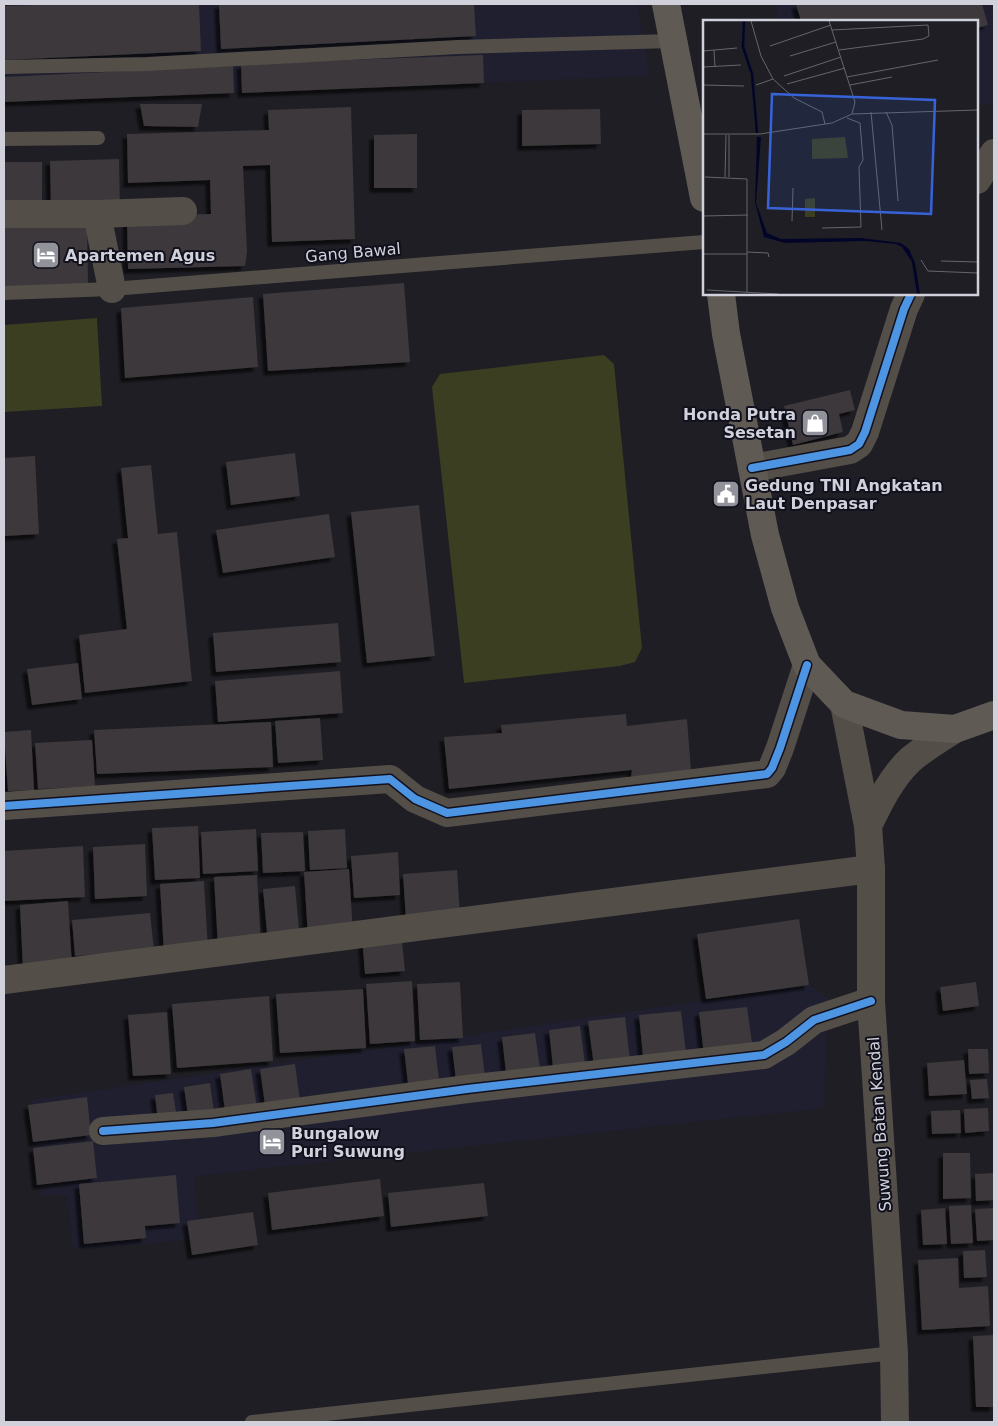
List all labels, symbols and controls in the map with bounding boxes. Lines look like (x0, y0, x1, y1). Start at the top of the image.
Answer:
inset map (703, 20, 978, 295)
street label: Gang Bawal (305, 239, 402, 266)
hotel icon: Apartemen Agus (31, 240, 61, 270)
place label: Apartemen Agus (65, 246, 215, 265)
place label: Honda Putra Sesetan (683, 405, 796, 442)
shop icon: Honda Putra Sesetan (800, 408, 830, 438)
place label: Gedung TNI Angkatan Laut Denpasar (745, 476, 943, 513)
public building icon: Gedung TNI Angkatan Laut Denpasar (711, 479, 741, 509)
street label: Suwung Batan Kendal (864, 1036, 895, 1212)
place label: Bungalow Puri Suwung (291, 1124, 405, 1161)
hotel icon: Bungalow Puri Suwung (257, 1127, 287, 1157)

